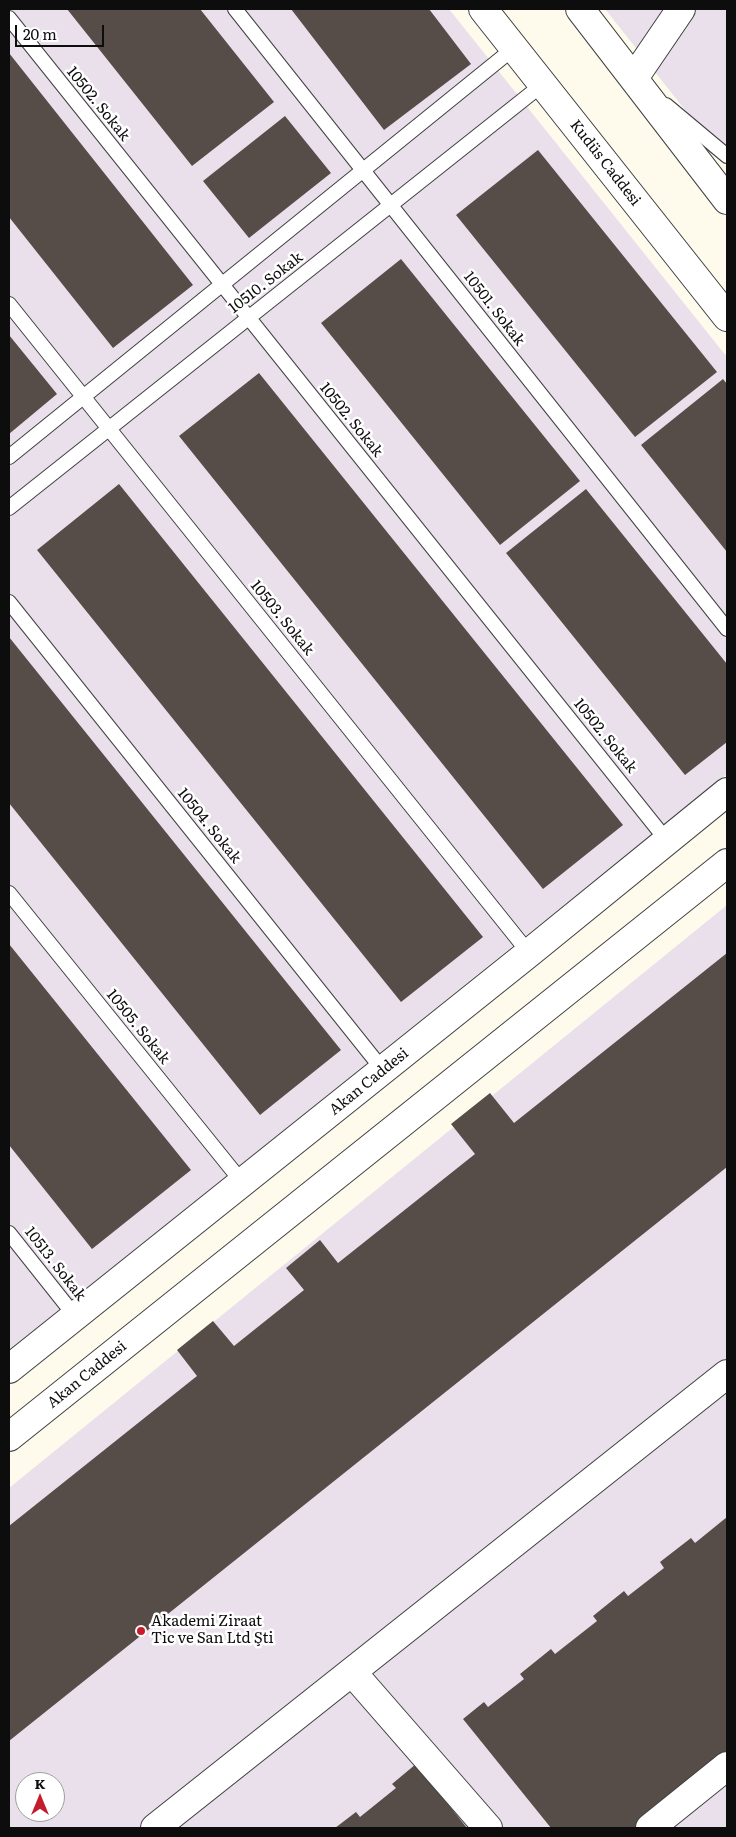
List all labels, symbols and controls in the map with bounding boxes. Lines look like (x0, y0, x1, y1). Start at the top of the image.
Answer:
scale bar (18, 15, 106, 47)
text: 20 m (23, 22, 57, 45)
street label: 10502. Sokak (63, 63, 133, 145)
street label: Kudüs Caddesi (566, 116, 644, 210)
street label: 10510. Sokak (225, 248, 307, 318)
street label: 10501. Sokak (459, 268, 529, 350)
street label: 10502. Sokak (316, 379, 386, 461)
street label: 10503. Sokak (246, 577, 318, 659)
street label: 10502. Sokak (570, 695, 640, 777)
street label: 10504. Sokak (173, 785, 245, 867)
street label: 10505. Sokak (103, 986, 173, 1068)
street label: Akan Caddesi (326, 1045, 412, 1119)
street label: 10513. Sokak (21, 1224, 89, 1304)
street label: Akan Caddesi (44, 1338, 130, 1412)
place label: Akademi Ziraat Tic ve San Ltd Şti (151, 1613, 274, 1648)
marker: Akademi Ziraat Tic ve San Ltd Şti (135, 1625, 147, 1637)
north arrow (15, 1772, 65, 1822)
text: K (35, 1773, 45, 1793)

